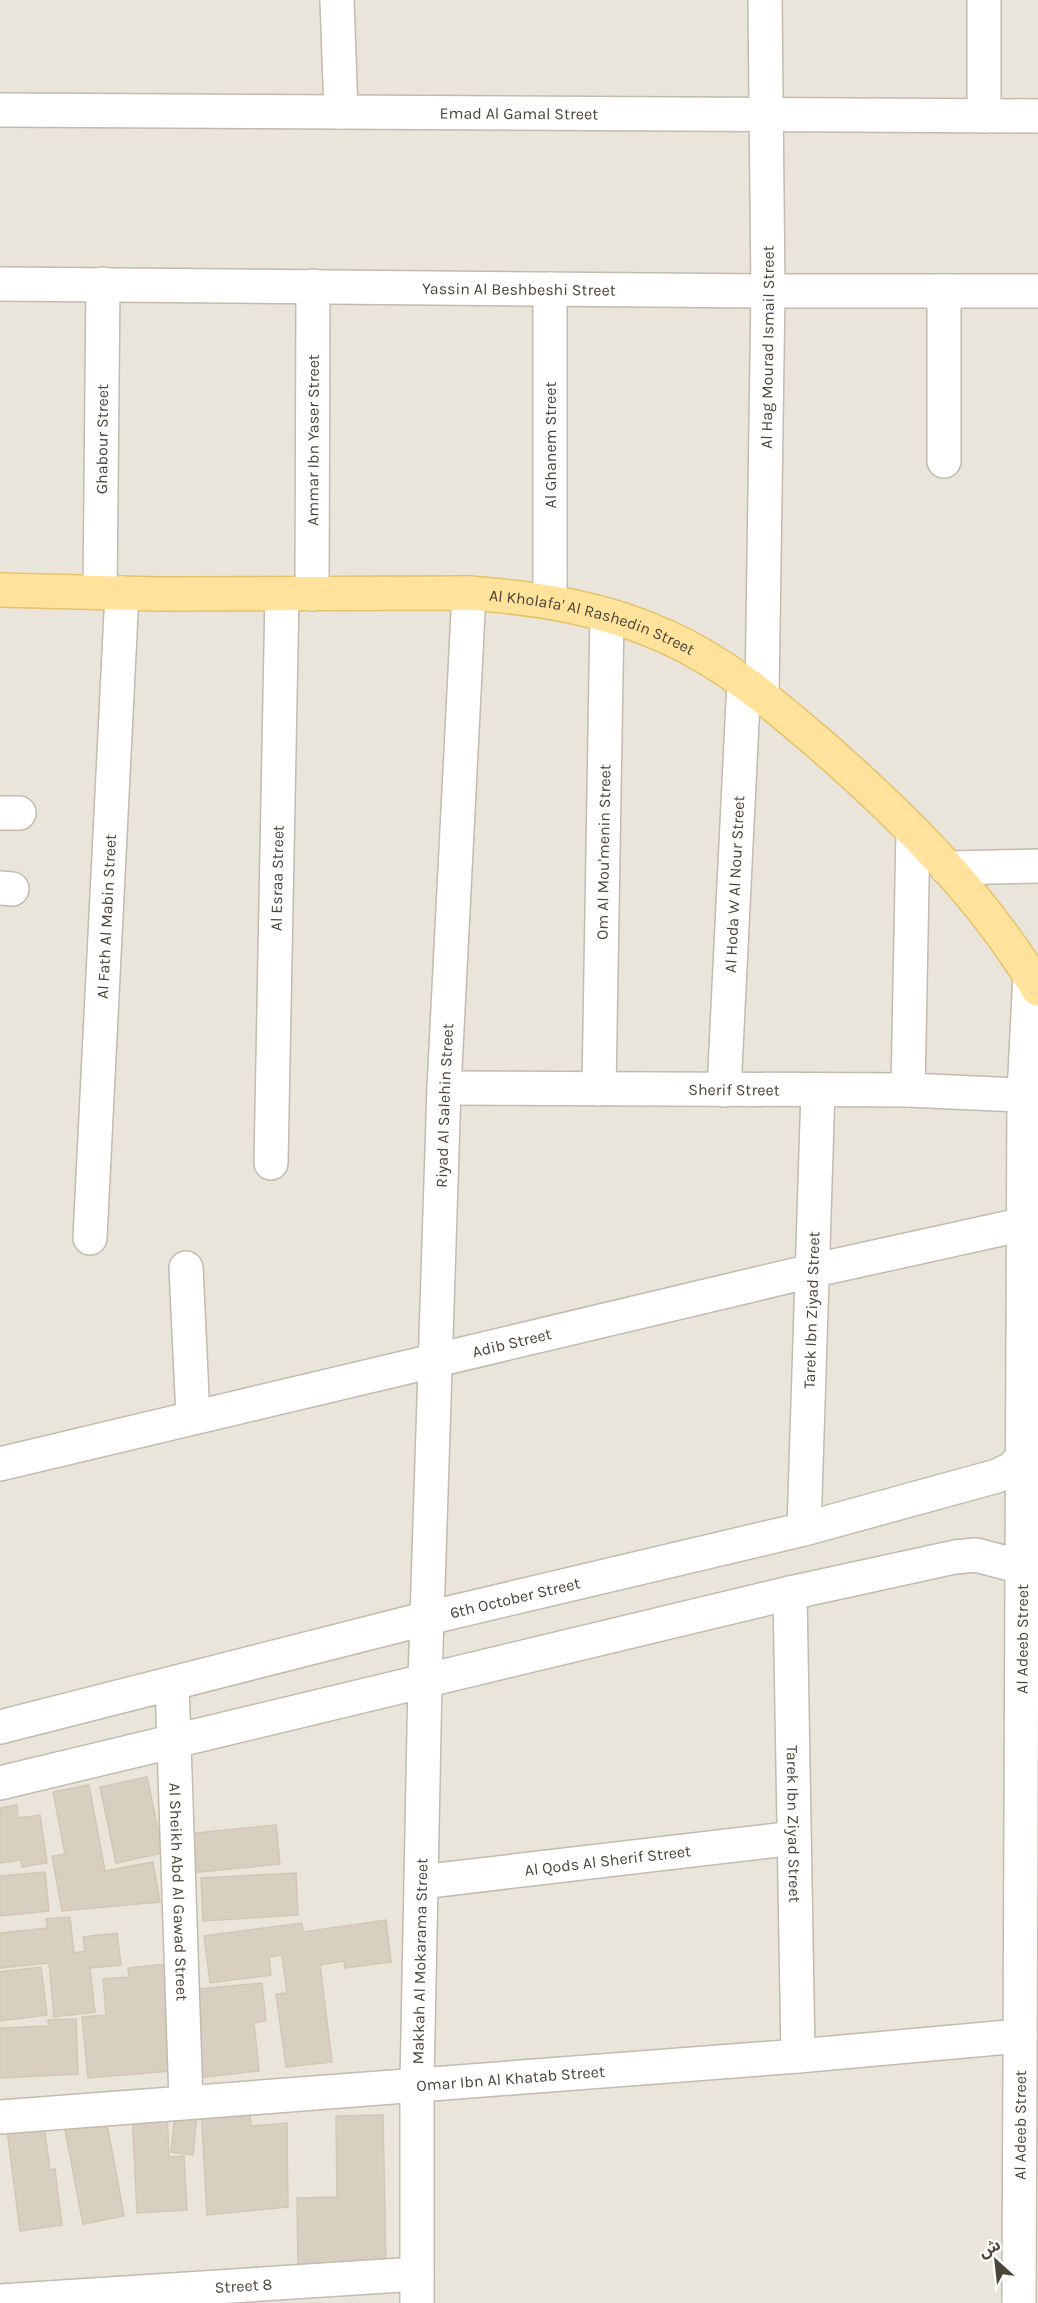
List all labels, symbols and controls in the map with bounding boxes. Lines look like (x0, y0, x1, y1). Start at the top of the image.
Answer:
street label: Emad Al Gamal Street (440, 103, 598, 123)
street label: Al Hag Mourad Ismail Street (756, 245, 778, 449)
street label: Yassin Al Beshbeshi Street (422, 278, 616, 299)
street label: Ammar Ibn Yaser Street (303, 354, 322, 526)
street label: Al Ghanem Street (541, 382, 560, 508)
street label: Ghabour Street (91, 384, 112, 494)
street label: Al Kholafa' Al Rashedin Street (488, 585, 698, 659)
street label: Om Al Mou'menin Street (592, 764, 614, 940)
street label: Al Hoda W Al Nour Street (720, 795, 748, 973)
street label: Al Esraa Street (266, 825, 287, 931)
street label: Al Fath Al Mabin Street (92, 833, 120, 999)
street label: Riyad Al Salehin Street (431, 1023, 457, 1188)
street label: Sherif Street (688, 1080, 780, 1099)
street label: Tarek Ibn Ziyad Street (799, 1231, 823, 1389)
street label: Adib Street (470, 1324, 553, 1361)
street label: 6th October Street (448, 1573, 582, 1622)
street label: Al Adeeb Street (1012, 1584, 1031, 1694)
street label: Tarek Ibn Ziyad Street (783, 1745, 805, 1903)
street label: Al Sheikh Abd Al Gawad Street (166, 1782, 192, 2001)
street label: Al Qods Al Sherif Street (524, 1841, 692, 1879)
street label: Makkah Al Mokarama Street (408, 1858, 431, 2064)
street label: Omar Ibn Al Khatab Street (416, 2061, 605, 2095)
street label: Al Adeeb Street (1010, 2070, 1029, 2180)
north arrow (966, 2231, 1026, 2291)
text: ش (975, 2235, 1004, 2262)
street label: Street 8 (214, 2274, 273, 2297)

